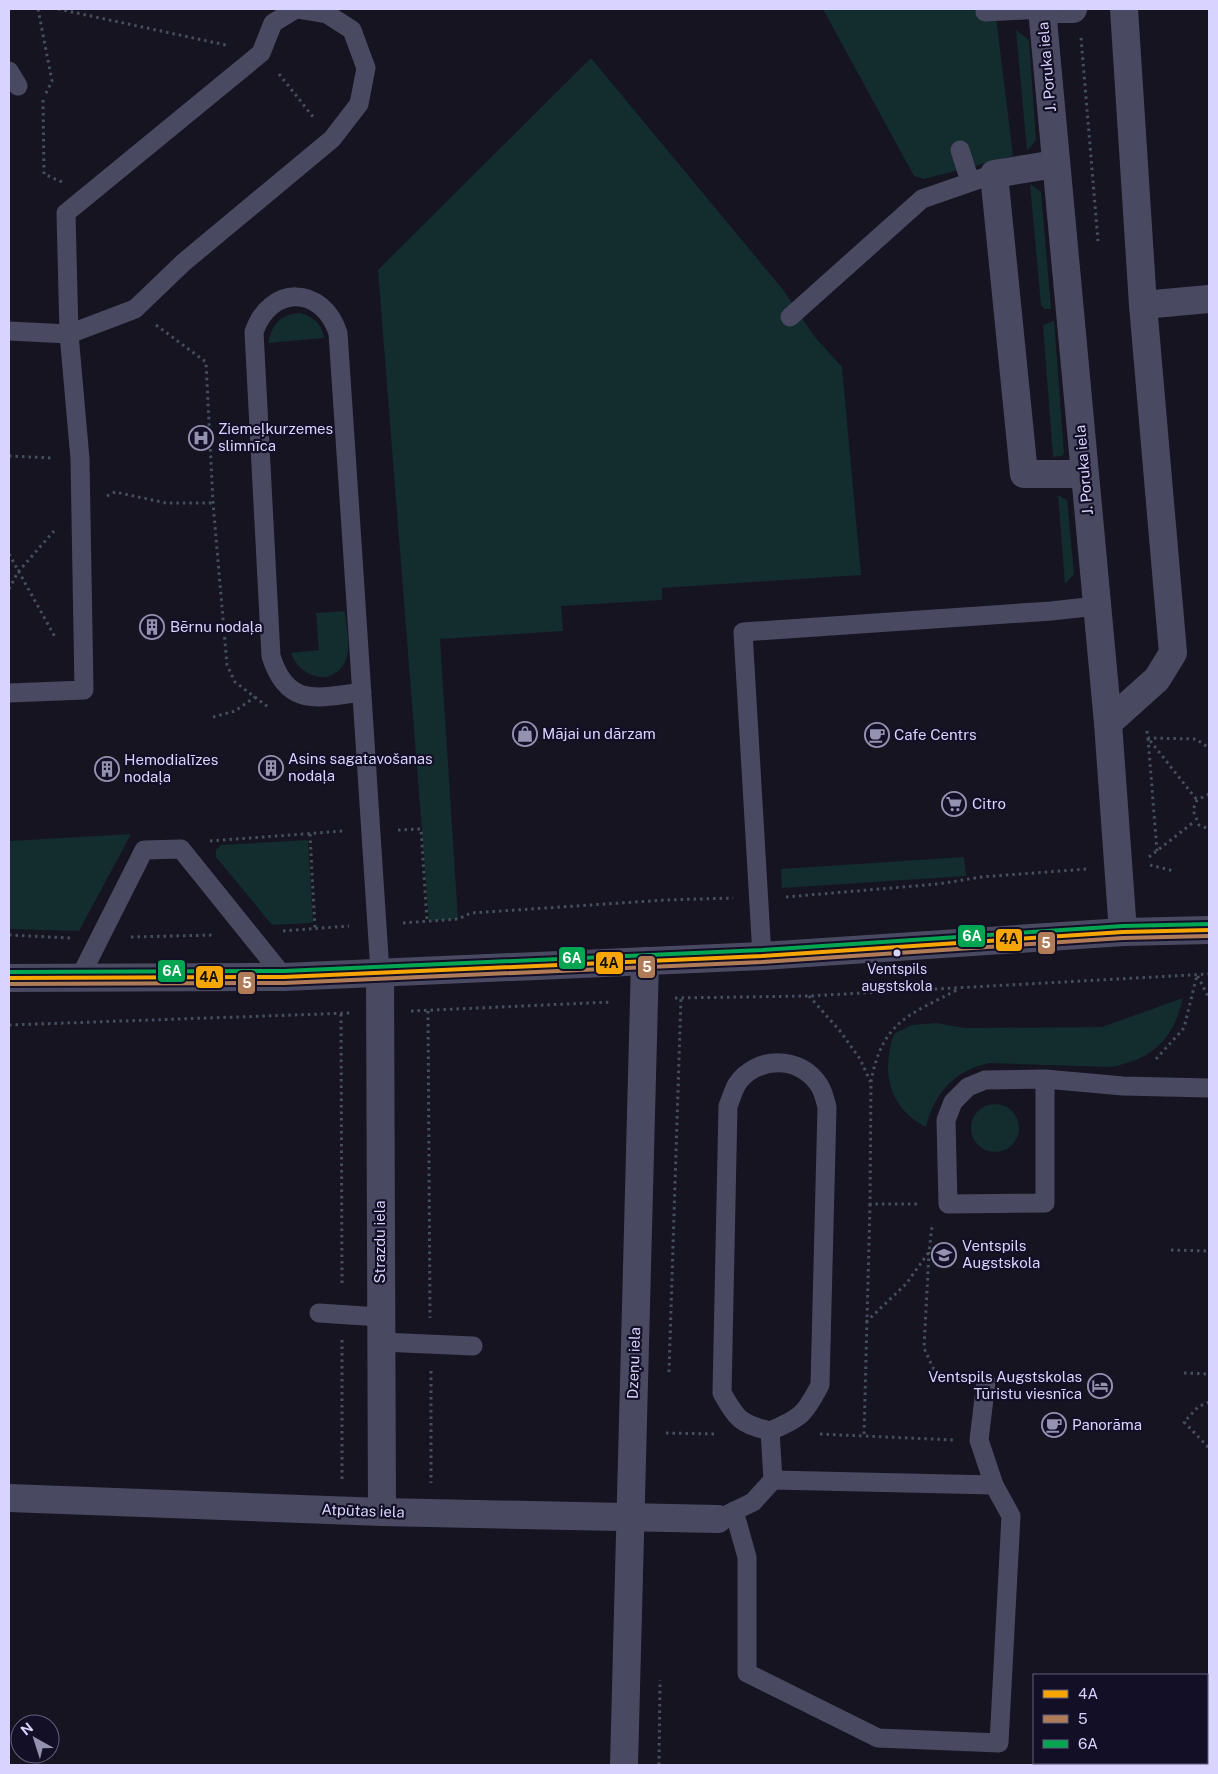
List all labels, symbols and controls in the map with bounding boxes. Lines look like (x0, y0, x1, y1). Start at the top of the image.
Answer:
street label: J. Poruka iela (1034, 21, 1059, 113)
place label: Ziemeļkurzemes slimnīca (218, 420, 333, 454)
street label: J. Poruka iela (1071, 424, 1096, 516)
hospital icon: Ziemeļkurzemes slimnīca (188, 425, 214, 451)
building icon: Bērnu nodaļa (139, 614, 165, 640)
place label: Bērnu nodaļa (170, 618, 263, 635)
shop icon: Mājai un dārzam (512, 721, 538, 747)
cafe icon: Cafe Centrs (864, 722, 890, 748)
place label: Mājai un dārzam (542, 725, 656, 742)
place label: Cafe Centrs (894, 726, 977, 743)
place label: Asins sagatavošanas nodaļa (288, 750, 433, 784)
place label: Hemodialīzes nodaļa (124, 751, 218, 785)
building icon: Asins sagatavošanas nodaļa (258, 755, 284, 781)
building icon: Hemodialīzes nodaļa (94, 756, 120, 782)
supermarket icon: Citro (941, 791, 967, 817)
place label: Citro (972, 795, 1006, 812)
line badge: 6A (957, 924, 986, 948)
text: 6A (962, 928, 982, 944)
line badge: 4A (995, 928, 1023, 952)
text: 4A (999, 931, 1019, 947)
line badge: 5 (1037, 931, 1056, 955)
text: 5 (1041, 935, 1051, 951)
line badge: 6A (558, 946, 586, 970)
marker: Ventspils augstskola (892, 948, 902, 958)
text: 6A (562, 950, 582, 966)
line badge: 4A (595, 951, 624, 975)
text: 4A (599, 955, 619, 971)
line badge: 5 (637, 955, 656, 979)
line badge: 6A (157, 959, 186, 983)
text: 5 (642, 959, 652, 975)
place label: Ventspils augstskola (861, 961, 933, 994)
text: 6A (162, 963, 182, 979)
line badge: 4A (195, 965, 224, 989)
text: 4A (199, 969, 219, 985)
line badge: 5 (237, 971, 256, 995)
text: 5 (242, 975, 252, 991)
street label: Strazdu iela (371, 1201, 388, 1283)
place label: Ventspils Augstskola (962, 1237, 1040, 1271)
school or university icon: Ventspils Augstskola (931, 1242, 957, 1268)
street label: Dzeņu iela (624, 1327, 643, 1399)
place label: Ventspils Augstskolas Tūristu viesnīca (928, 1368, 1082, 1402)
hotel icon: Ventspils Augstskolas Tūristu viesnīca (1087, 1373, 1113, 1399)
cafe icon: Panorāma (1041, 1412, 1067, 1438)
place label: Panorāma (1072, 1416, 1142, 1433)
street label: Atpūtas iela (321, 1501, 405, 1520)
legend (1033, 1674, 1208, 1764)
text: 4A (1078, 1685, 1098, 1702)
text: 5 (1078, 1710, 1088, 1727)
north arrow (10, 1714, 60, 1764)
text: N (18, 1719, 36, 1739)
text: 6A (1078, 1735, 1098, 1752)

